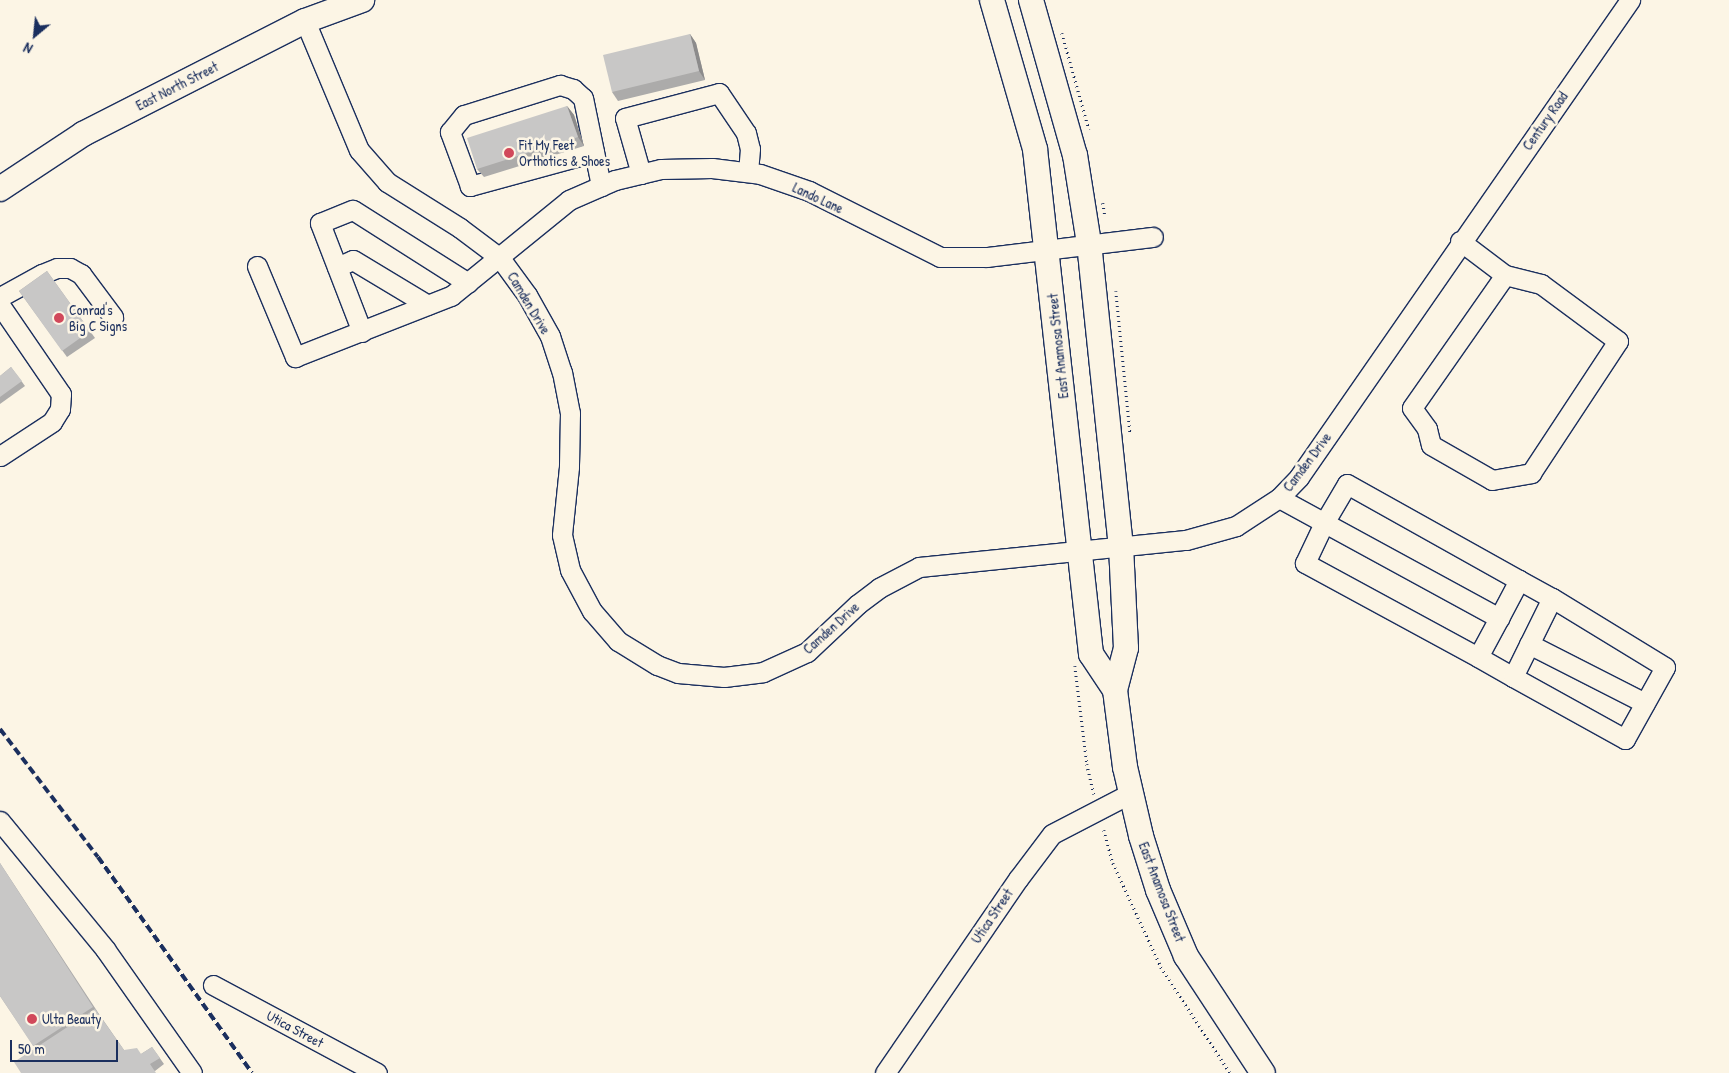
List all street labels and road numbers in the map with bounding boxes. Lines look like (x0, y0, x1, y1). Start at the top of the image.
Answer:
street label: East North Street (133, 58, 221, 114)
street label: Century Road (1519, 89, 1571, 153)
street label: Lando Lane (790, 179, 846, 217)
street label: Camden Drive (504, 269, 554, 337)
street label: East Anamosa Street (1044, 293, 1072, 399)
street label: Camden Drive (1279, 429, 1335, 495)
street label: Camden Drive (800, 598, 862, 658)
street label: East Anamosa Street (1135, 840, 1189, 944)
street label: Utica Street (968, 885, 1016, 947)
street label: Utica Street (264, 1007, 326, 1051)

